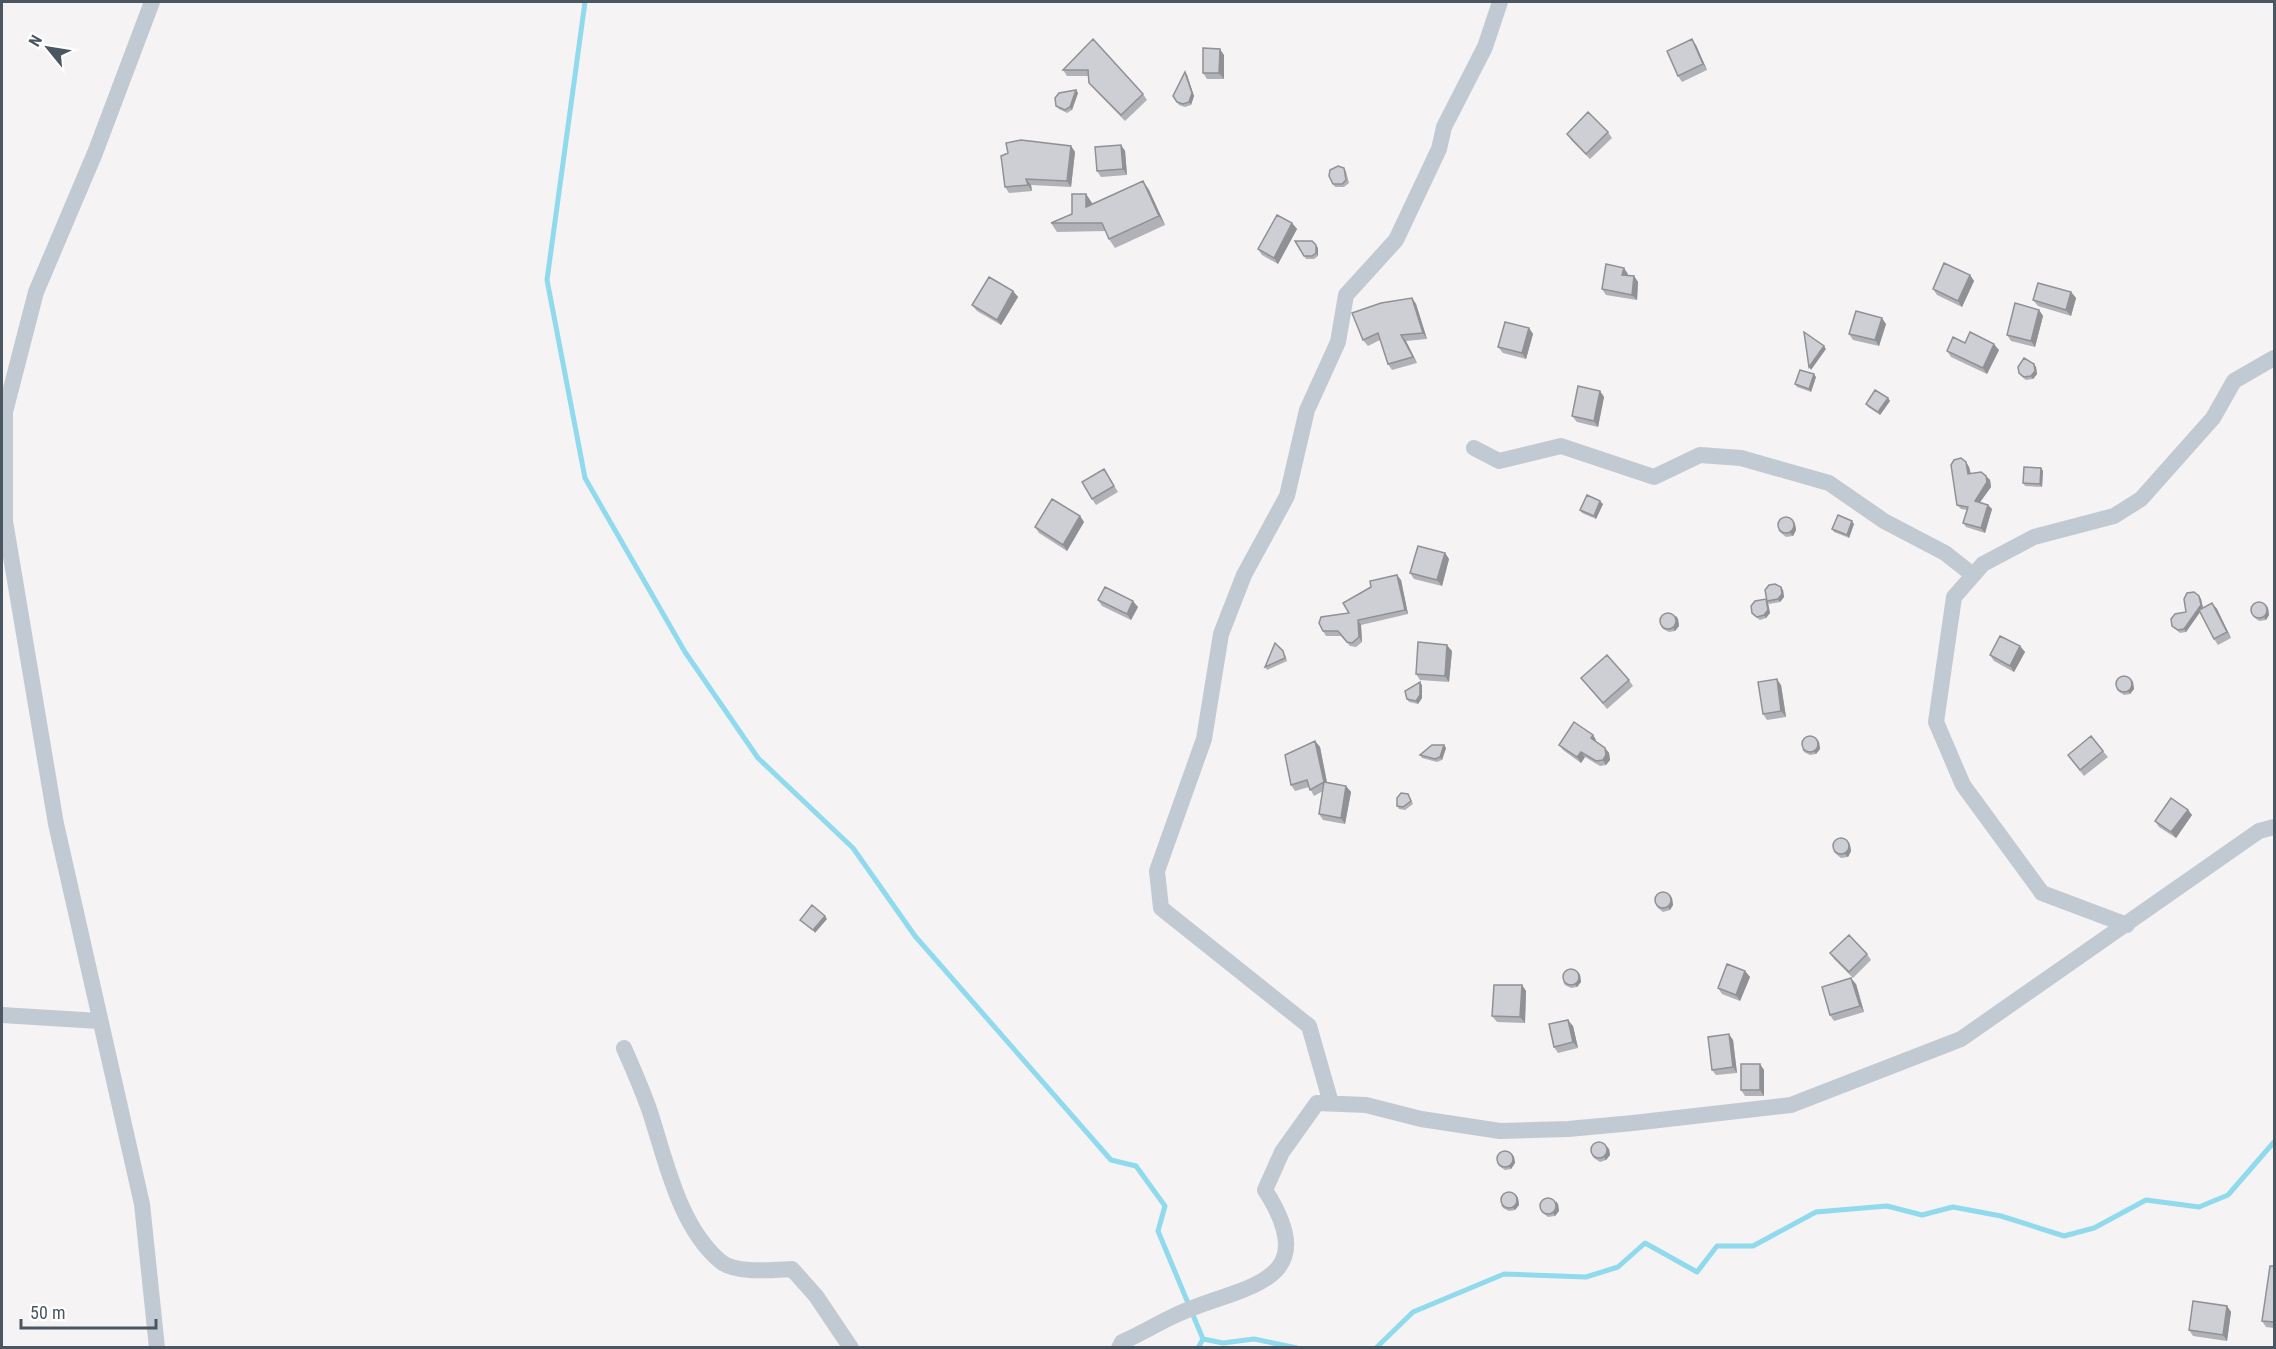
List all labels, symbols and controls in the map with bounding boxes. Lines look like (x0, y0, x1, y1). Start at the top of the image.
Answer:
north arrow (18, 18, 78, 78)
text: N (25, 32, 46, 50)
scale bar (21, 1292, 156, 1330)
text: 50 m (30, 1302, 65, 1323)

